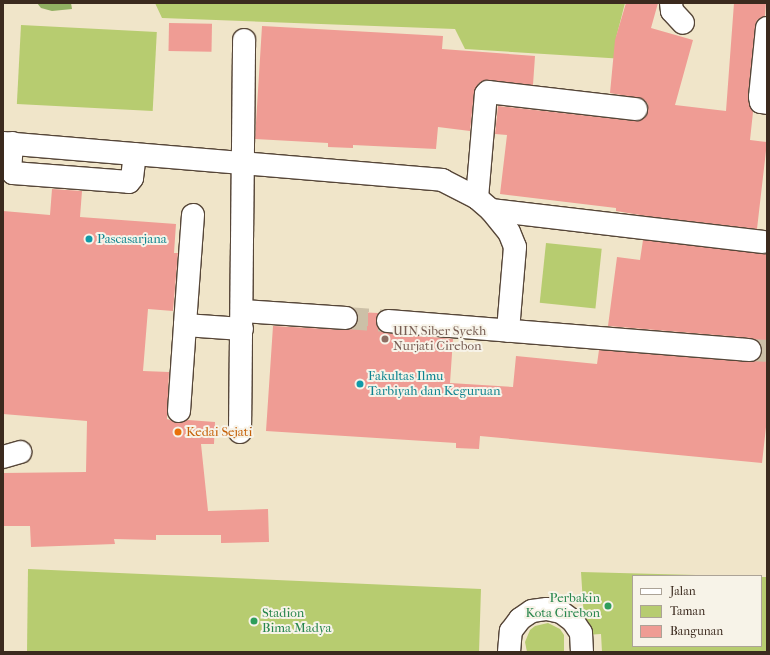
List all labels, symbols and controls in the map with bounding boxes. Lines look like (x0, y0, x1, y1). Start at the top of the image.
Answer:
place label: Pascasarjana (97, 231, 167, 247)
marker: Pascasarjana (84, 234, 94, 244)
place label: UIN Siber Syekh Nurjati Cirebon (393, 324, 486, 355)
marker: UIN Siber Syekh Nurjati Cirebon (380, 334, 390, 344)
place label: Fakultas Ilmu Tarbiyah dan Keguruan (368, 369, 501, 400)
marker: Fakultas Ilmu Tarbiyah dan Keguruan (355, 379, 365, 389)
place label: Kedai Sejati (186, 424, 252, 440)
marker: Kedai Sejati (173, 427, 183, 437)
legend (632, 575, 762, 647)
text: Jalan (670, 584, 696, 598)
place label: Perbakin Kota Cirebon (526, 591, 600, 622)
marker: Perbakin Kota Cirebon (603, 601, 613, 611)
text: Taman (670, 604, 705, 618)
place label: Stadion Bima Madya (262, 606, 331, 637)
marker: Stadion Bima Madya (249, 616, 259, 626)
text: Bangunan (670, 624, 723, 638)

